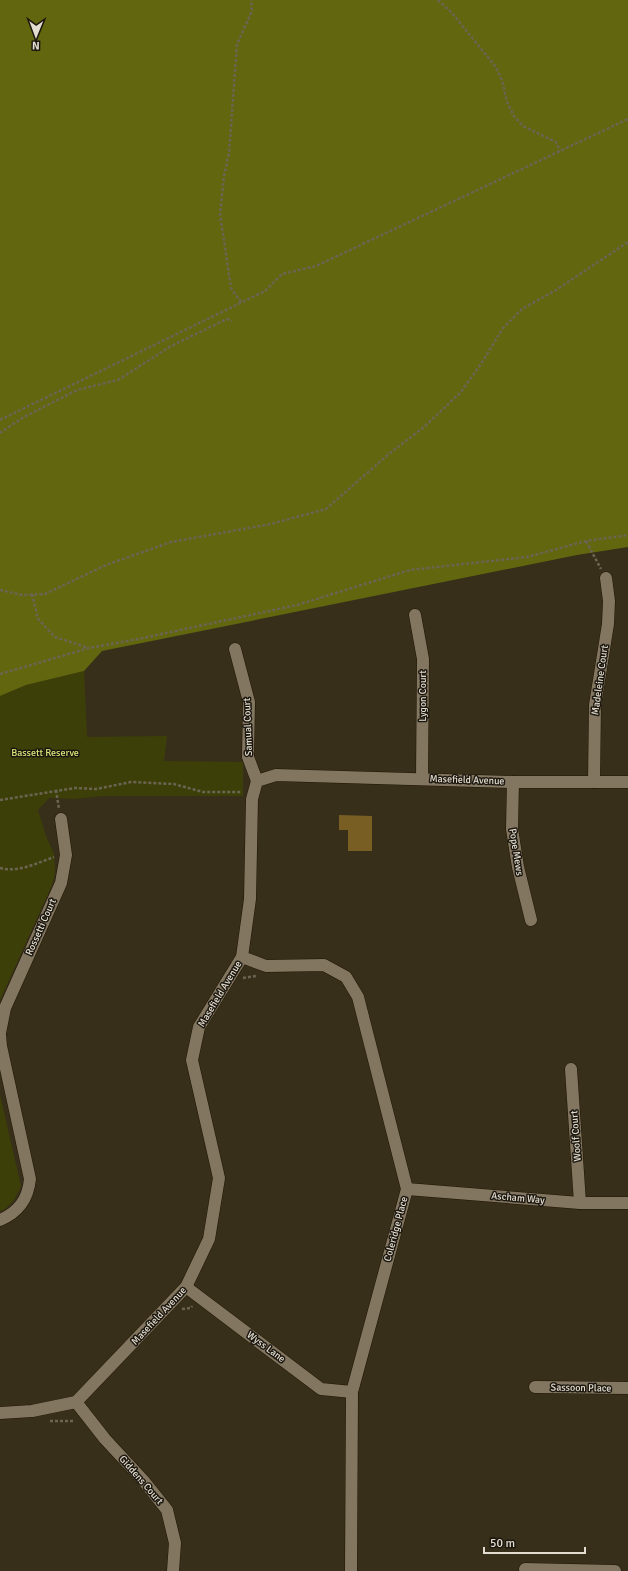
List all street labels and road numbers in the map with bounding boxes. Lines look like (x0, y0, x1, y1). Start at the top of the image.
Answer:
street label: Madeleine Court (589, 644, 611, 716)
street label: Lygon Court (417, 670, 429, 722)
street label: Samual Court (241, 697, 255, 756)
street label: Masefield Avenue (429, 773, 505, 787)
street label: Pope Mews (506, 828, 526, 877)
street label: Rossetti Court (23, 896, 59, 957)
street label: Masefield Avenue (196, 959, 244, 1029)
street label: Woolf Court (568, 1110, 584, 1162)
street label: Ascham Way (491, 1190, 546, 1206)
street label: Coleridge Place (382, 1195, 410, 1263)
street label: Masefield Avenue (129, 1284, 189, 1348)
street label: Wyss Lane (245, 1329, 287, 1365)
street label: Sassoon Place (551, 1381, 611, 1395)
street label: Giddens Court (117, 1453, 166, 1507)

